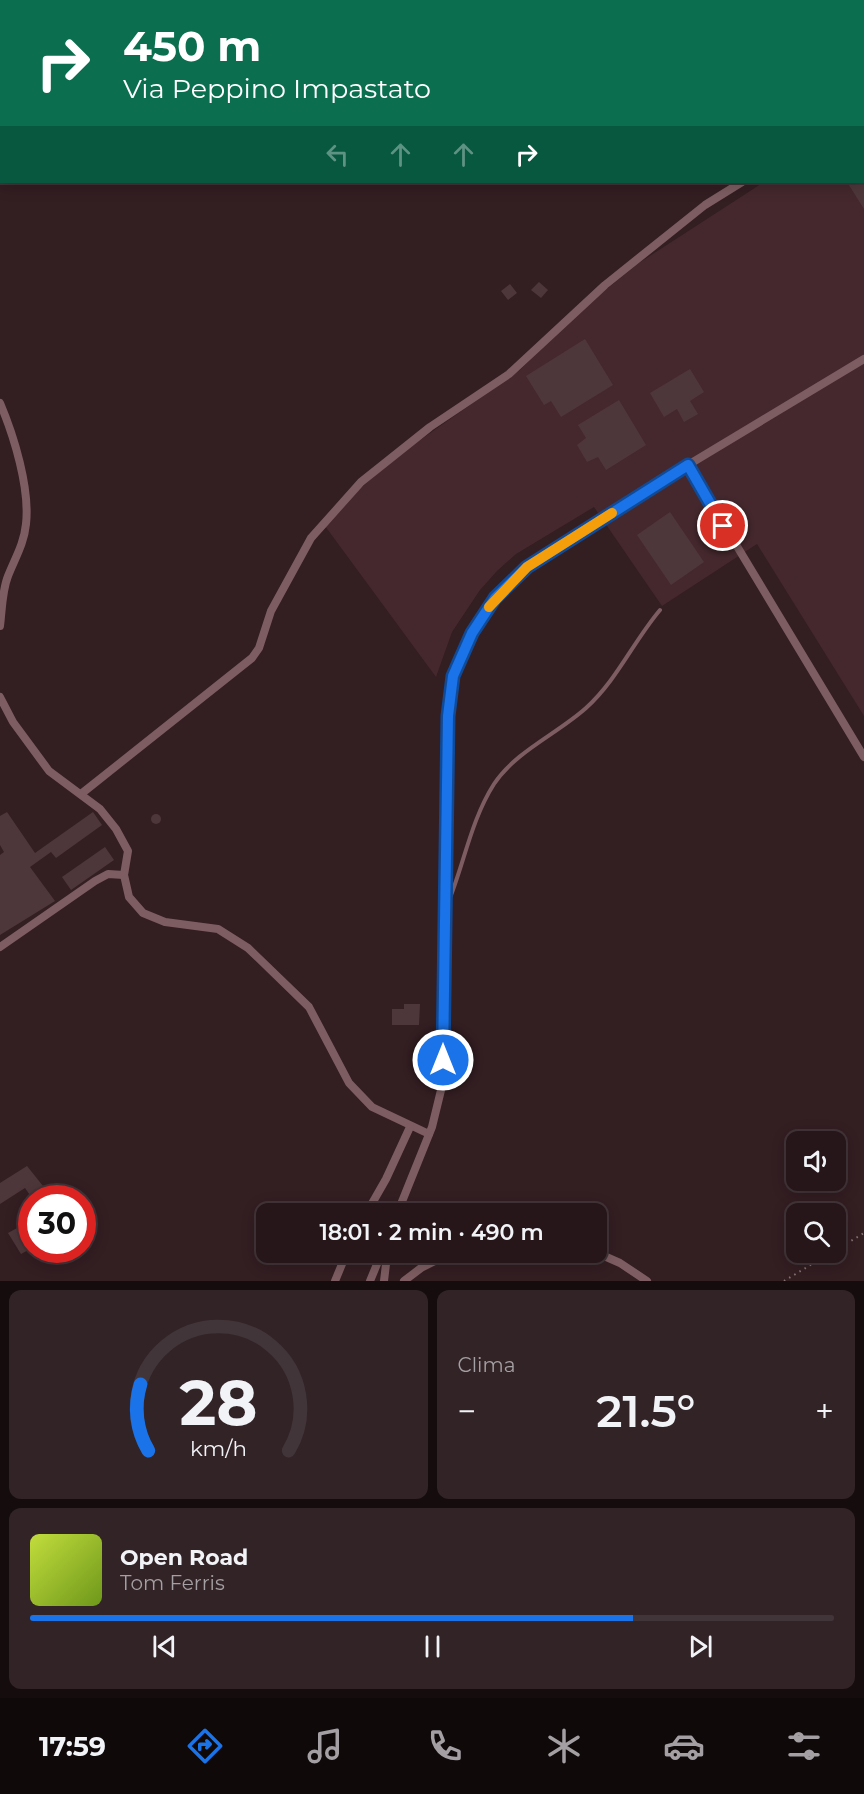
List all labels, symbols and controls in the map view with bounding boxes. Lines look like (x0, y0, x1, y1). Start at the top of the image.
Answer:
text: 450 m (123, 20, 261, 72)
icon: right (24, 24, 102, 102)
text: Via Peppino Impastato (123, 72, 431, 105)
icon: left (321, 138, 354, 171)
icon: ahead (384, 138, 417, 171)
icon: ahead (447, 138, 480, 171)
icon: right (510, 138, 543, 171)
pin (697, 500, 748, 551)
icon: arrive (706, 509, 739, 542)
position arrow (411, 1028, 475, 1092)
map controls (786, 1131, 846, 1263)
button: sound (786, 1131, 846, 1191)
speed limit sign: 30 (18, 1185, 96, 1263)
button: search (786, 1203, 846, 1263)
text: 18:01 · 2 min · 490 m (319, 1219, 544, 1246)
text: Clima (458, 1353, 515, 1377)
text: 28 (179, 1365, 257, 1441)
text: 21.5° (596, 1383, 695, 1438)
text: − (458, 1391, 476, 1431)
text: + (815, 1391, 834, 1431)
text: km/h (190, 1436, 247, 1462)
text: Open Road (120, 1544, 248, 1571)
text: Tom Ferris (120, 1571, 225, 1595)
icon: previous (148, 1630, 181, 1663)
icon: pause (416, 1630, 449, 1663)
icon: next (684, 1630, 717, 1663)
icon: directions (184, 1725, 226, 1767)
icon: music (304, 1725, 346, 1767)
icon: phone (424, 1725, 466, 1767)
icon: climate (543, 1725, 585, 1767)
icon: car (663, 1725, 705, 1767)
icon: filters (783, 1725, 825, 1767)
text: 17:59 (39, 1730, 106, 1763)

